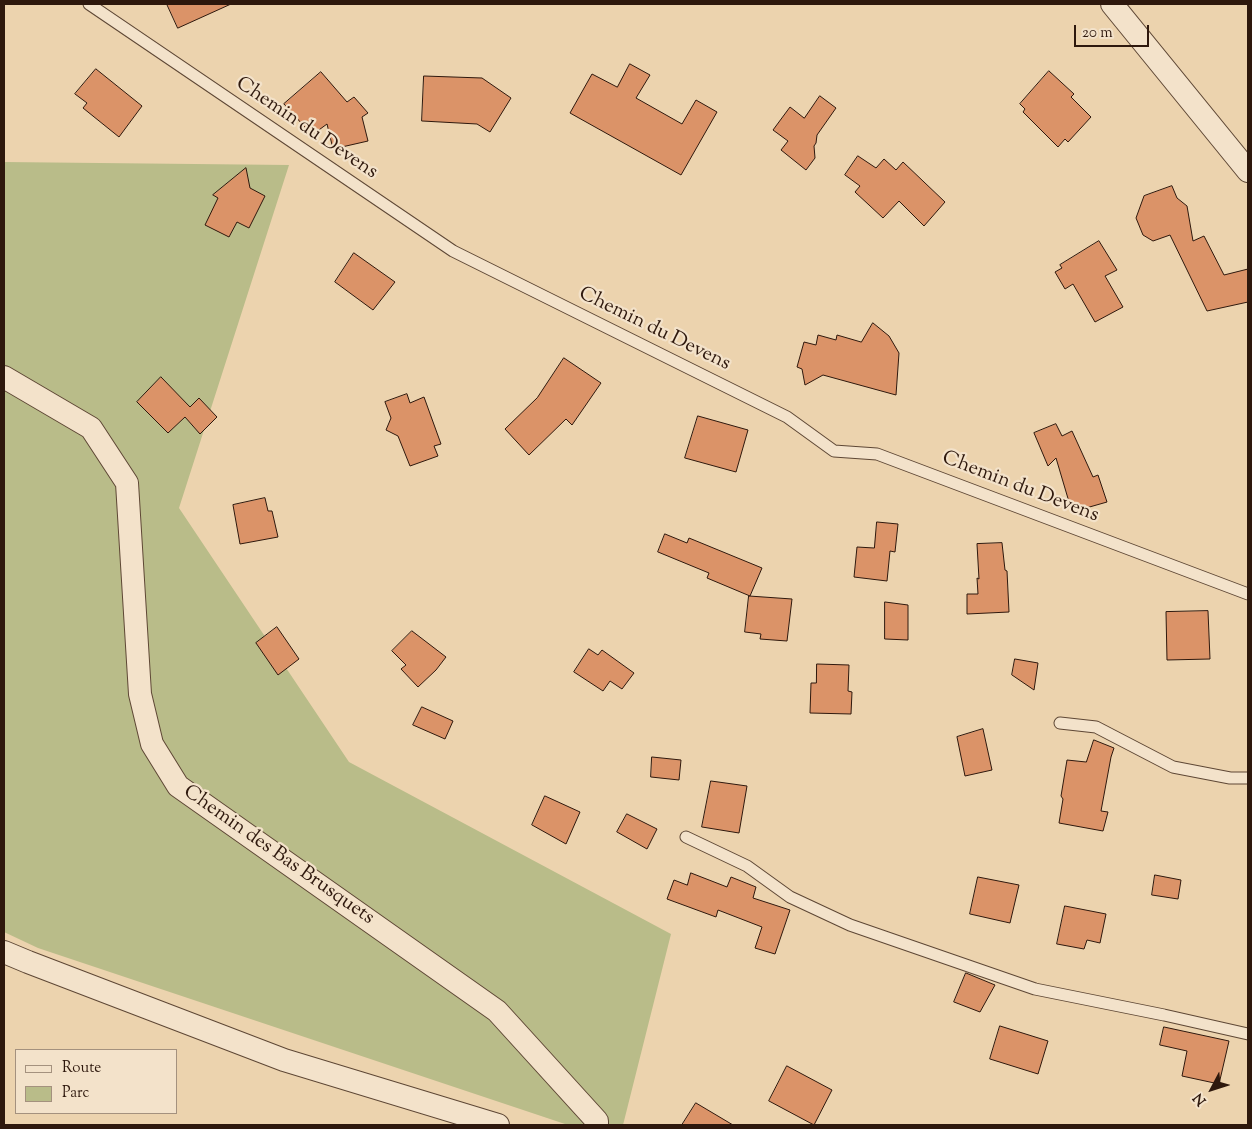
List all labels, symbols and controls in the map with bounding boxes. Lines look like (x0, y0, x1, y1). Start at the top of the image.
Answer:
scale bar (1077, 15, 1152, 47)
text: 20 m (1082, 23, 1113, 44)
street label: Chemin du Devens (231, 73, 381, 185)
street label: Chemin du Devens (574, 283, 734, 377)
street label: Chemin du Devens (938, 447, 1102, 529)
street label: Chemin des Bas Brusquets (178, 781, 378, 931)
legend (15, 1049, 178, 1114)
text: Route (62, 1058, 101, 1079)
north arrow (1187, 1064, 1237, 1114)
text: Parc (62, 1083, 89, 1104)
text: N (1189, 1088, 1212, 1109)

